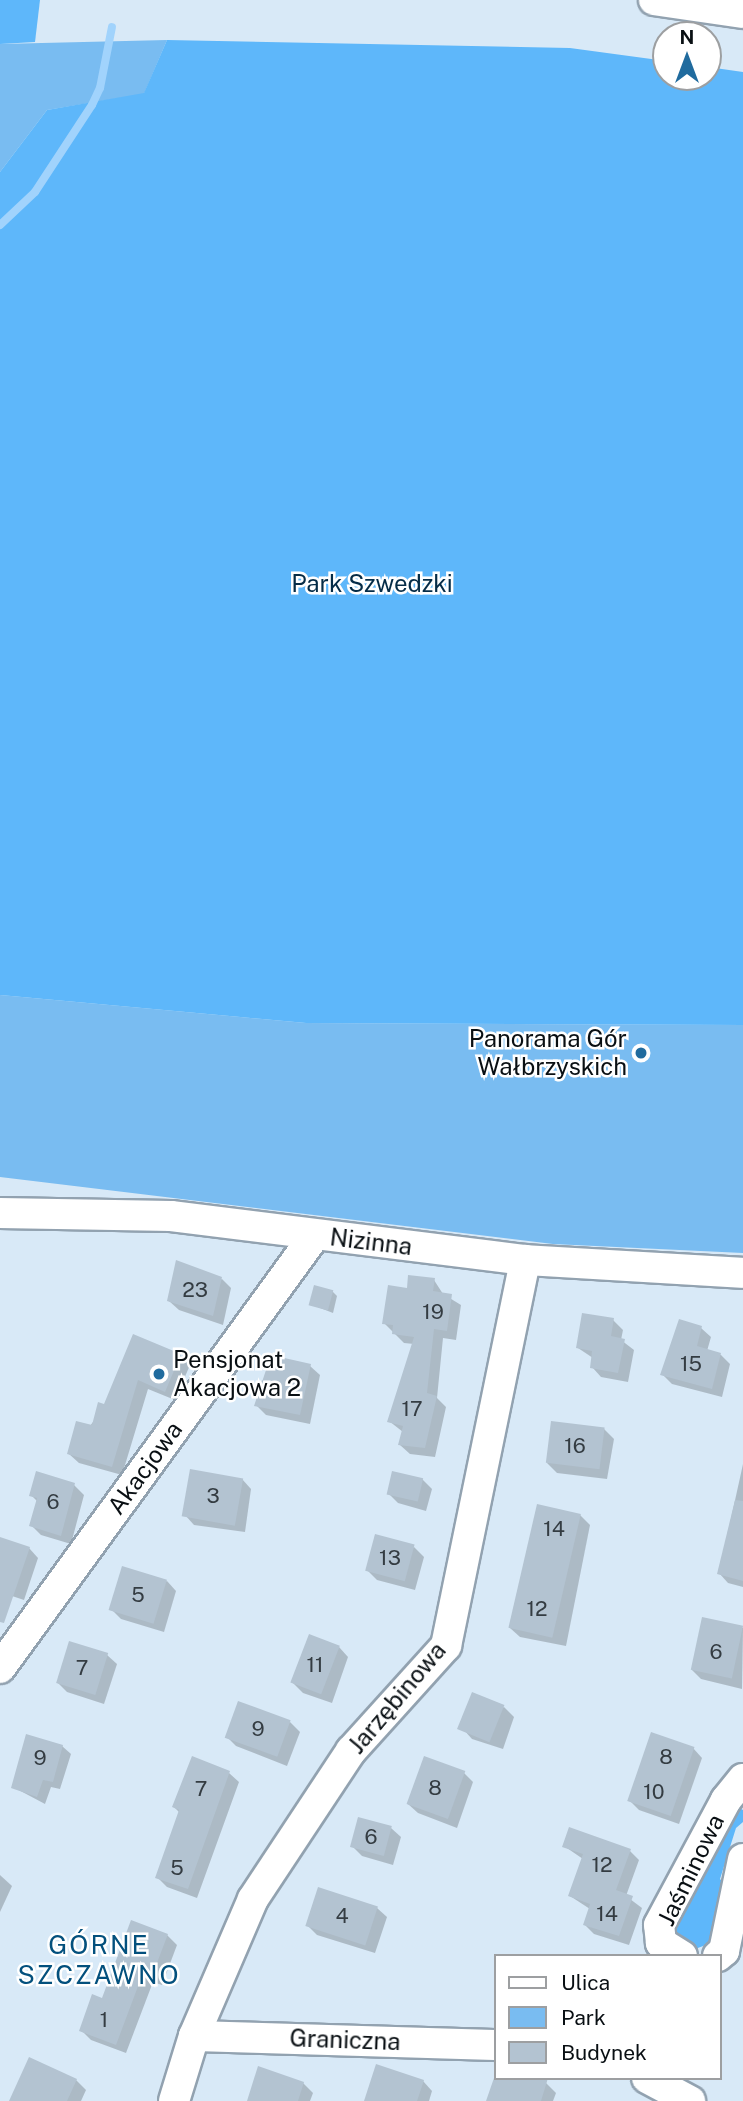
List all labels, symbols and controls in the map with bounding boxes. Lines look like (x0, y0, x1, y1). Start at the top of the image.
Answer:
north arrow (652, 21, 722, 91)
text: N (680, 26, 694, 48)
park label: Park Szwedzki (291, 570, 453, 598)
place label: Panorama Gór Wałbrzyskich (469, 1025, 627, 1081)
marker: Panorama Gór Wałbrzyskich (633, 1045, 649, 1061)
street label: Nizinna (328, 1223, 414, 1261)
house number: 23 (182, 1277, 208, 1303)
house number: 19 (422, 1299, 444, 1325)
place label: Pensjonat Akacjowa 2 (173, 1346, 301, 1402)
house number: 15 (680, 1351, 702, 1377)
marker: Pensjonat Akacjowa 2 (151, 1366, 167, 1382)
house number: 17 (401, 1396, 423, 1422)
street label: Akacjowa (102, 1416, 188, 1520)
house number: 16 (564, 1433, 586, 1459)
house number: 3 (206, 1483, 220, 1509)
house number: 6 (46, 1489, 60, 1515)
house number: 14 (543, 1516, 565, 1542)
house number: 13 (379, 1545, 401, 1571)
house number: 5 (131, 1582, 145, 1608)
house number: 12 (526, 1596, 548, 1622)
street label: Jarzębinowa (342, 1636, 452, 1760)
house number: 6 (709, 1639, 723, 1665)
house number: 11 (306, 1652, 324, 1678)
house number: 7 (76, 1655, 88, 1681)
house number: 9 (251, 1716, 265, 1742)
house number: 8 (659, 1744, 673, 1770)
house number: 9 (33, 1745, 47, 1771)
house number: 8 (428, 1775, 442, 1801)
house number: 7 (195, 1776, 207, 1802)
house number: 10 (643, 1779, 665, 1805)
street label: Jaśminowa (652, 1810, 730, 1930)
house number: 6 (364, 1824, 378, 1850)
house number: 12 (591, 1852, 613, 1878)
house number: 5 (170, 1855, 184, 1881)
house number: 14 (596, 1901, 618, 1927)
house number: 4 (335, 1903, 349, 1929)
district label: GÓRNE SZCZAWNO (18, 1929, 180, 1990)
legend (494, 1954, 722, 2080)
text: Ulica (561, 1970, 610, 1995)
text: Park (561, 2005, 606, 2030)
house number: 1 (100, 2007, 108, 2033)
street label: Graniczna (289, 2024, 401, 2056)
text: Budynek (561, 2040, 647, 2065)

